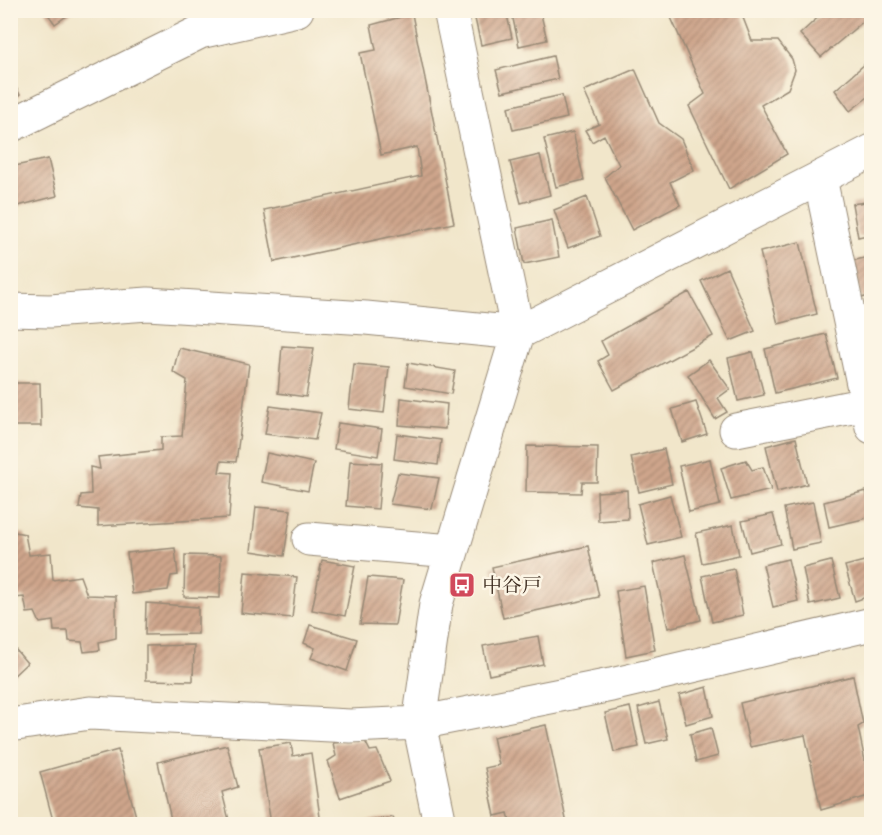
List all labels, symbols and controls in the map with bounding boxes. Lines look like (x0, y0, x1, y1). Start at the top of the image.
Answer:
bus stop icon: 中谷戸 (447, 570, 477, 600)
place label: 中谷戸 (482, 572, 542, 599)

